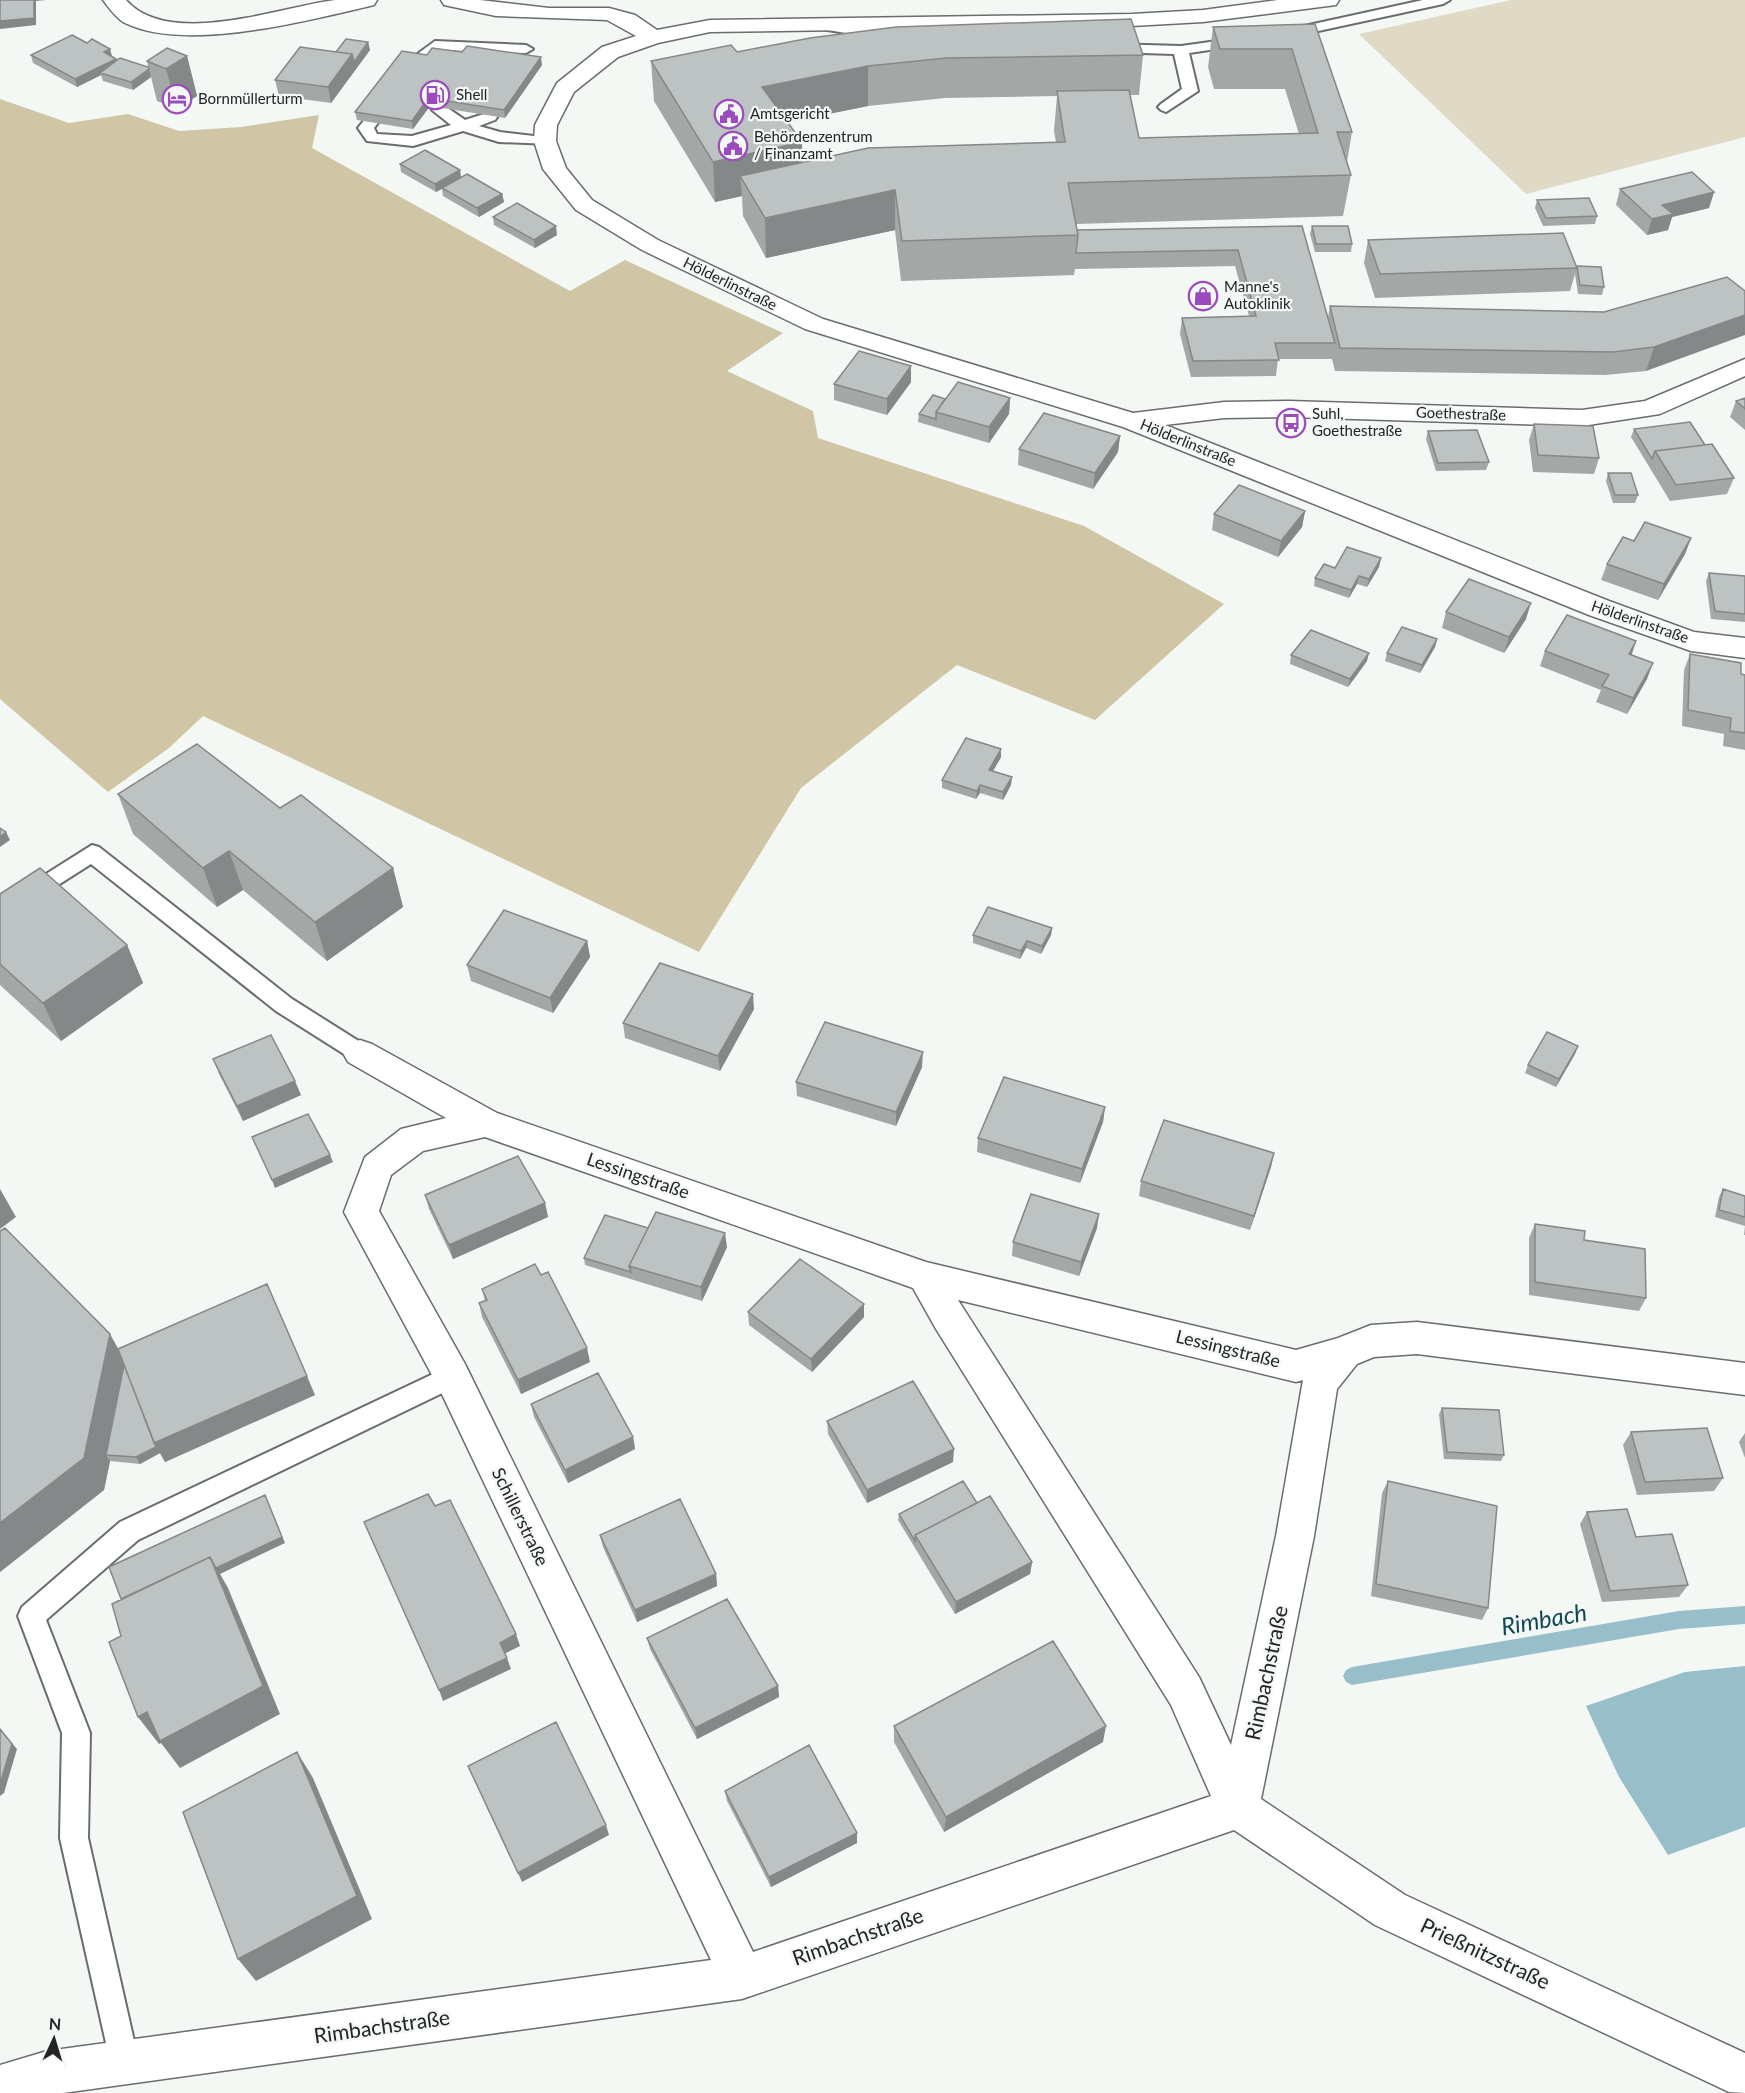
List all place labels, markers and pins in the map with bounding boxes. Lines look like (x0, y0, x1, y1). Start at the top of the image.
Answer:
fuel station icon: Shell (419, 79, 451, 111)
hotel icon: Bornmüllerturm (161, 83, 193, 115)
place label: Shell (456, 85, 487, 103)
place label: Bornmüllerturm (198, 89, 303, 107)
public building icon: Amtsgericht (713, 98, 745, 130)
place label: Amtsgericht (750, 104, 830, 122)
place label: Behördenzentrum / Finanzamt (754, 127, 873, 162)
public building icon: Behördenzentrum / Finanzamt (717, 130, 749, 162)
place label: Manne's Autoklinik (1224, 277, 1291, 312)
shop icon: Manne's Autoklinik (1187, 280, 1219, 312)
place label: Suhl, Goethestraße (1312, 404, 1402, 439)
bus stop icon: Suhl, Goethestraße (1275, 407, 1307, 439)

